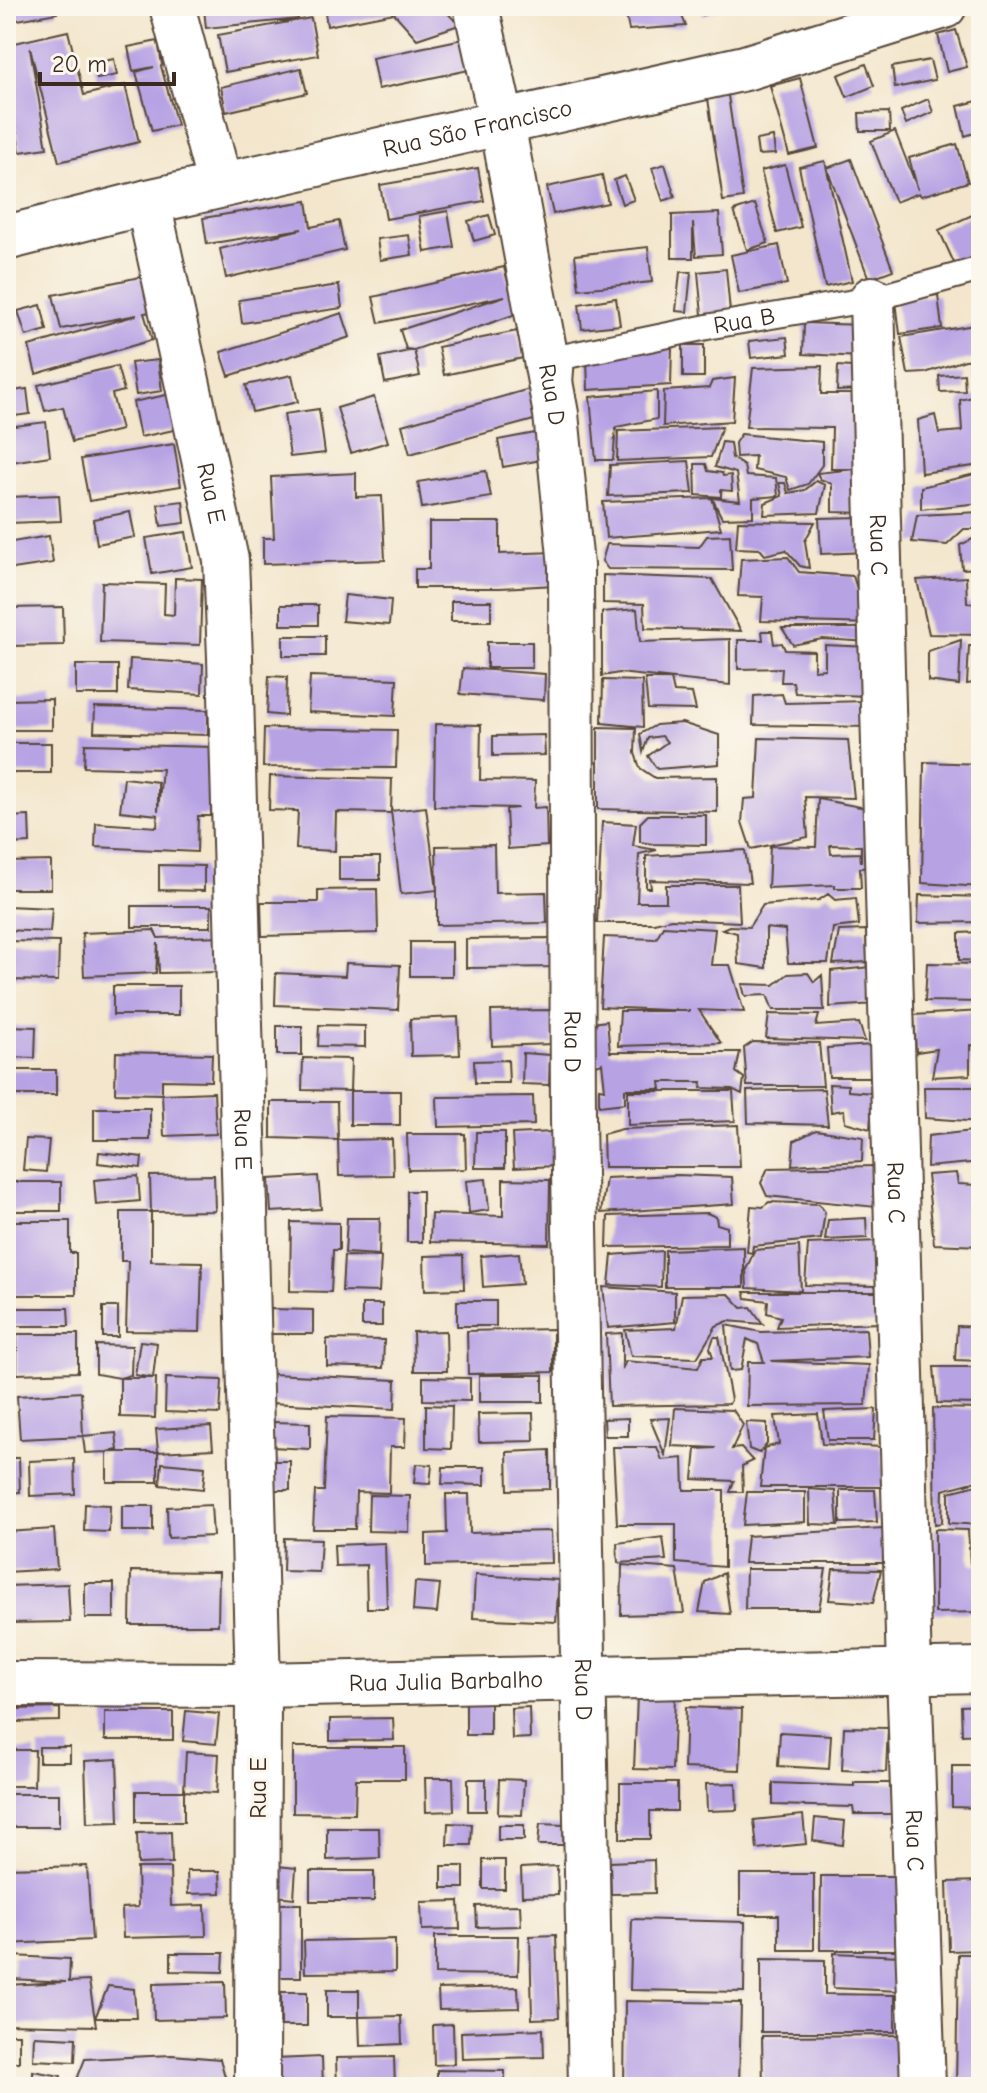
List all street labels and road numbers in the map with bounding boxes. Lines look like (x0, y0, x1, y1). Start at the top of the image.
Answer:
street label: Rua São Francisco (380, 93, 575, 163)
street label: Rua B (711, 302, 777, 340)
street label: Rua D (533, 361, 571, 427)
street label: Rua E (191, 460, 232, 526)
street label: Rua C (864, 514, 893, 576)
street label: Rua D (559, 1010, 587, 1073)
street label: Rua E (228, 1108, 258, 1170)
street label: Rua C (881, 1161, 911, 1224)
street label: Rua D (569, 1658, 598, 1721)
street label: Rua Julia Barbalho (349, 1665, 543, 1697)
street label: Rua E (244, 1757, 272, 1819)
street label: Rua C (900, 1809, 930, 1872)

